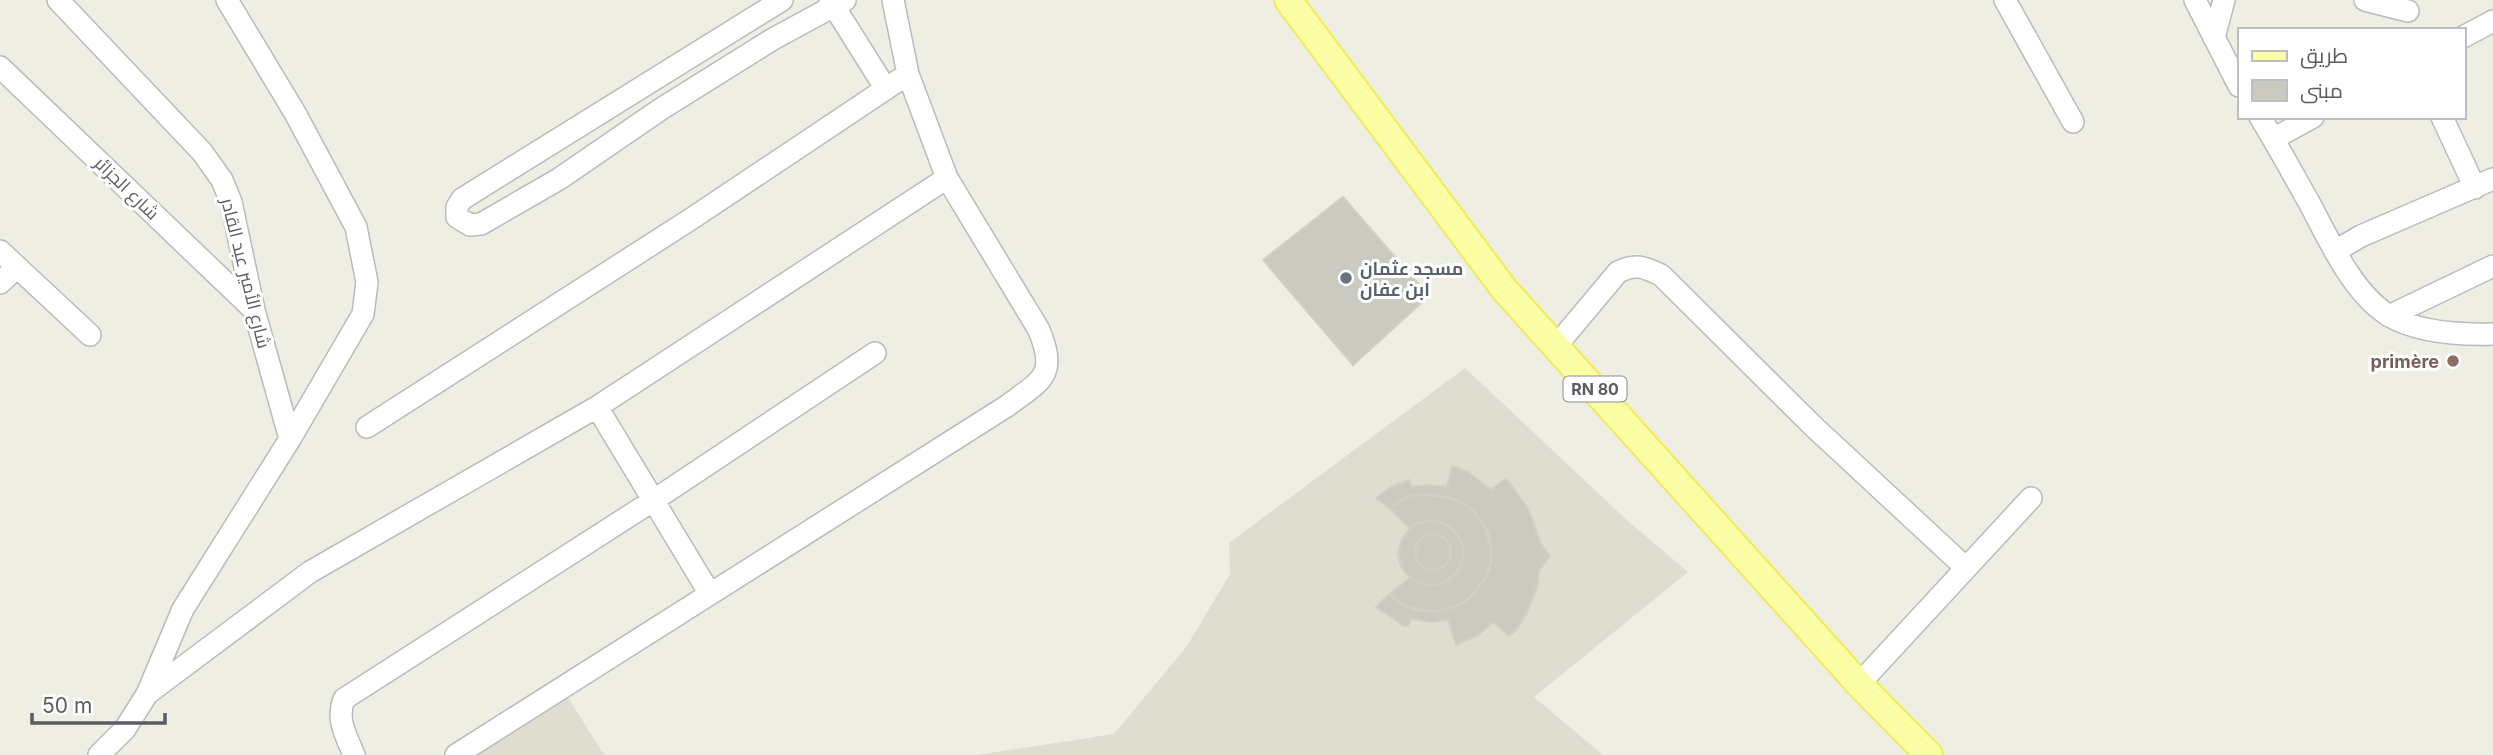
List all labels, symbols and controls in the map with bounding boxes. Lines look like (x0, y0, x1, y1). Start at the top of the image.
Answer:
legend (2238, 28, 2465, 119)
text: طريق (2300, 43, 2348, 69)
text: مبنى (2300, 78, 2343, 104)
street label: شارع الجزائر (88, 152, 163, 225)
street label: شارع الأمير عبد القادر (215, 195, 275, 351)
place label: مسجد عثمان ابن عفان (1360, 258, 1463, 301)
marker: مسجد عثمان ابن عفان (1338, 270, 1354, 286)
place label: primère (2371, 351, 2439, 372)
marker: primère (2445, 353, 2461, 369)
road number: RN 80 (1564, 376, 1626, 402)
scale bar (32, 682, 164, 726)
text: 50 m (42, 693, 92, 718)

